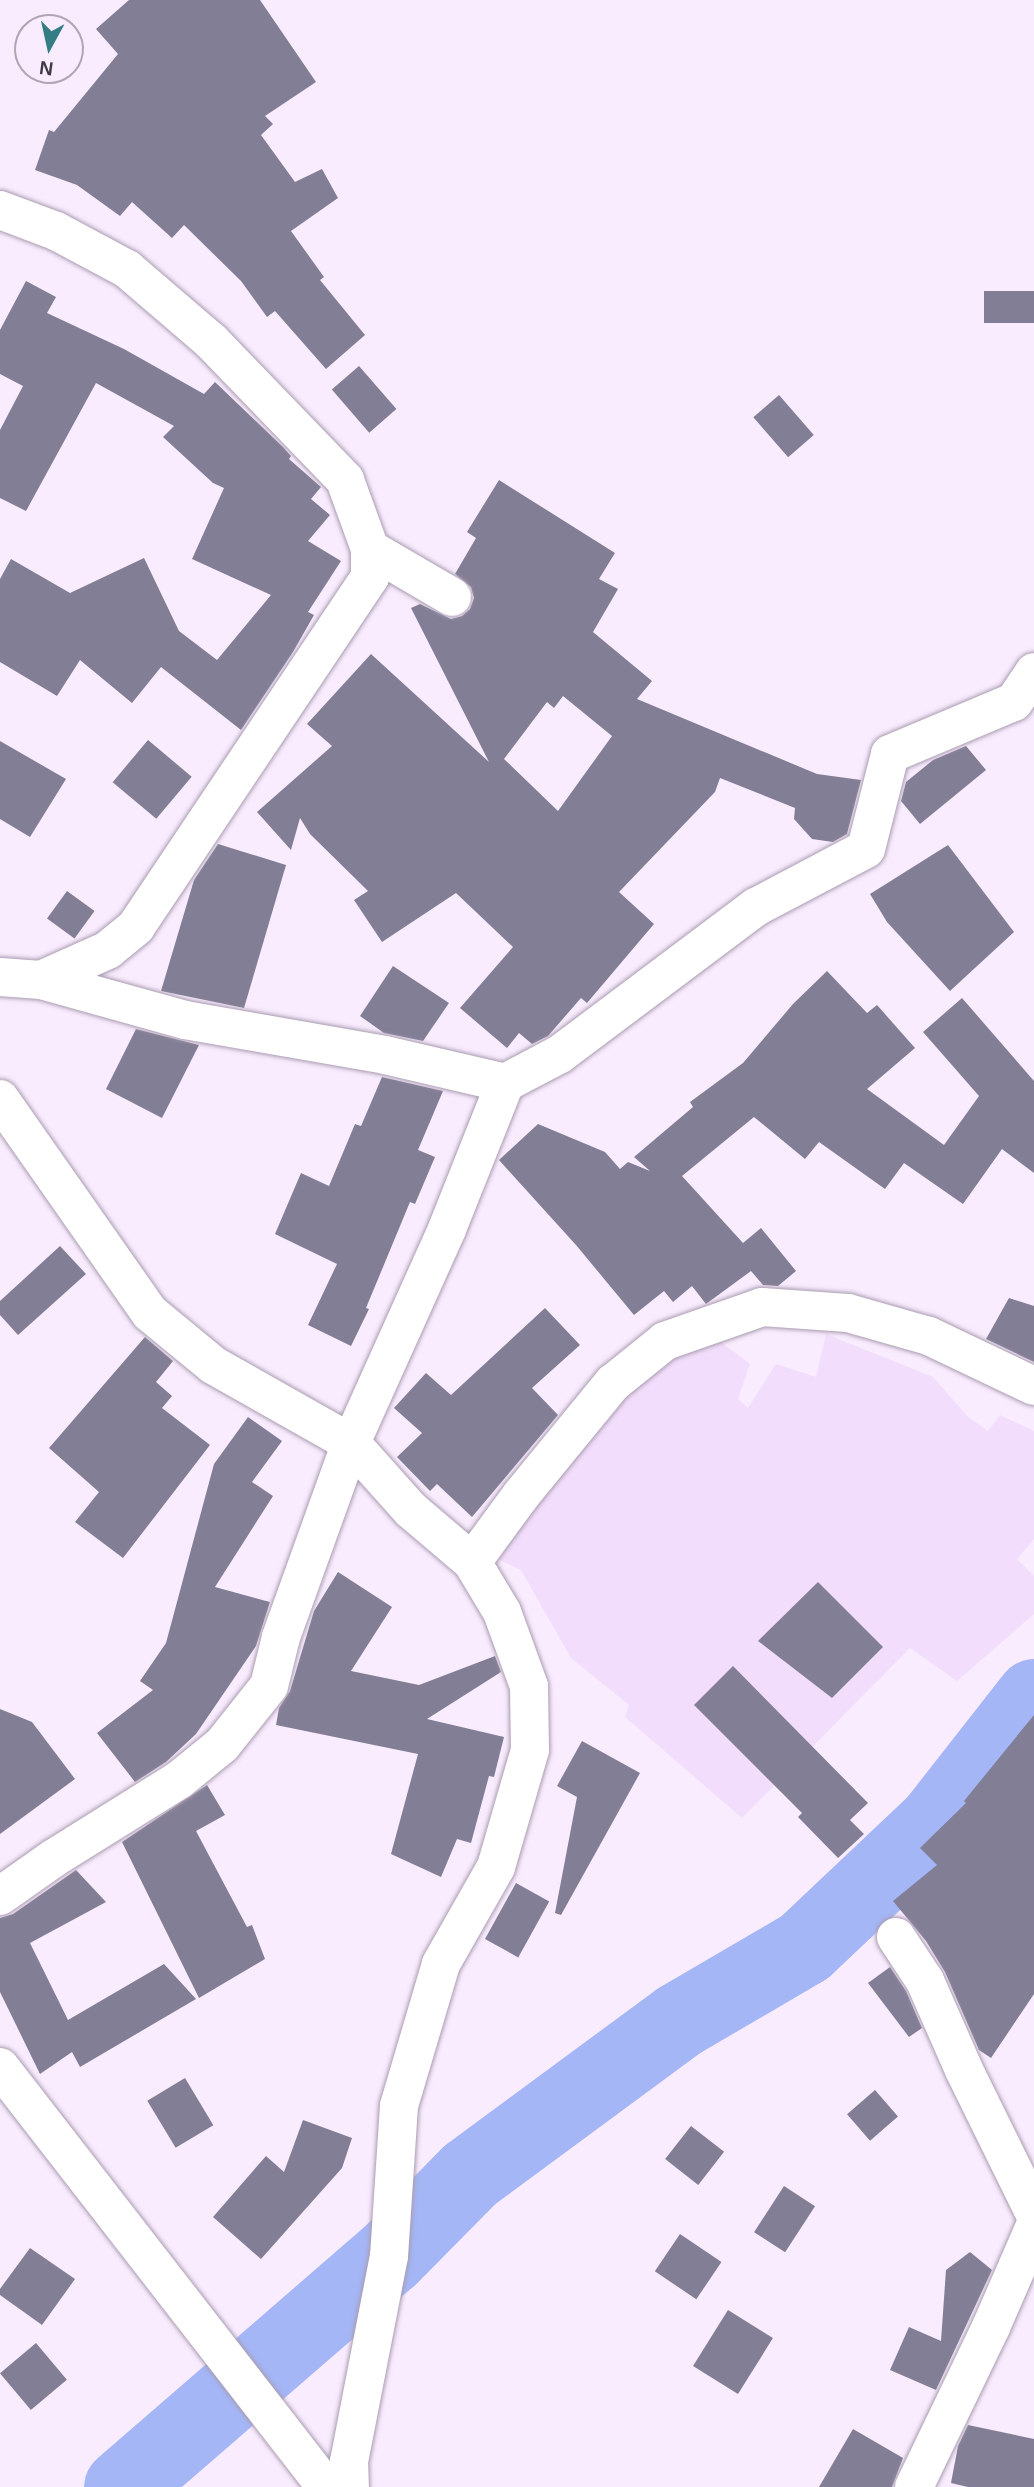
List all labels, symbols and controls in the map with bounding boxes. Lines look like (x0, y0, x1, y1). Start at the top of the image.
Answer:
north arrow (14, 14, 84, 84)
text: N (38, 57, 55, 80)

